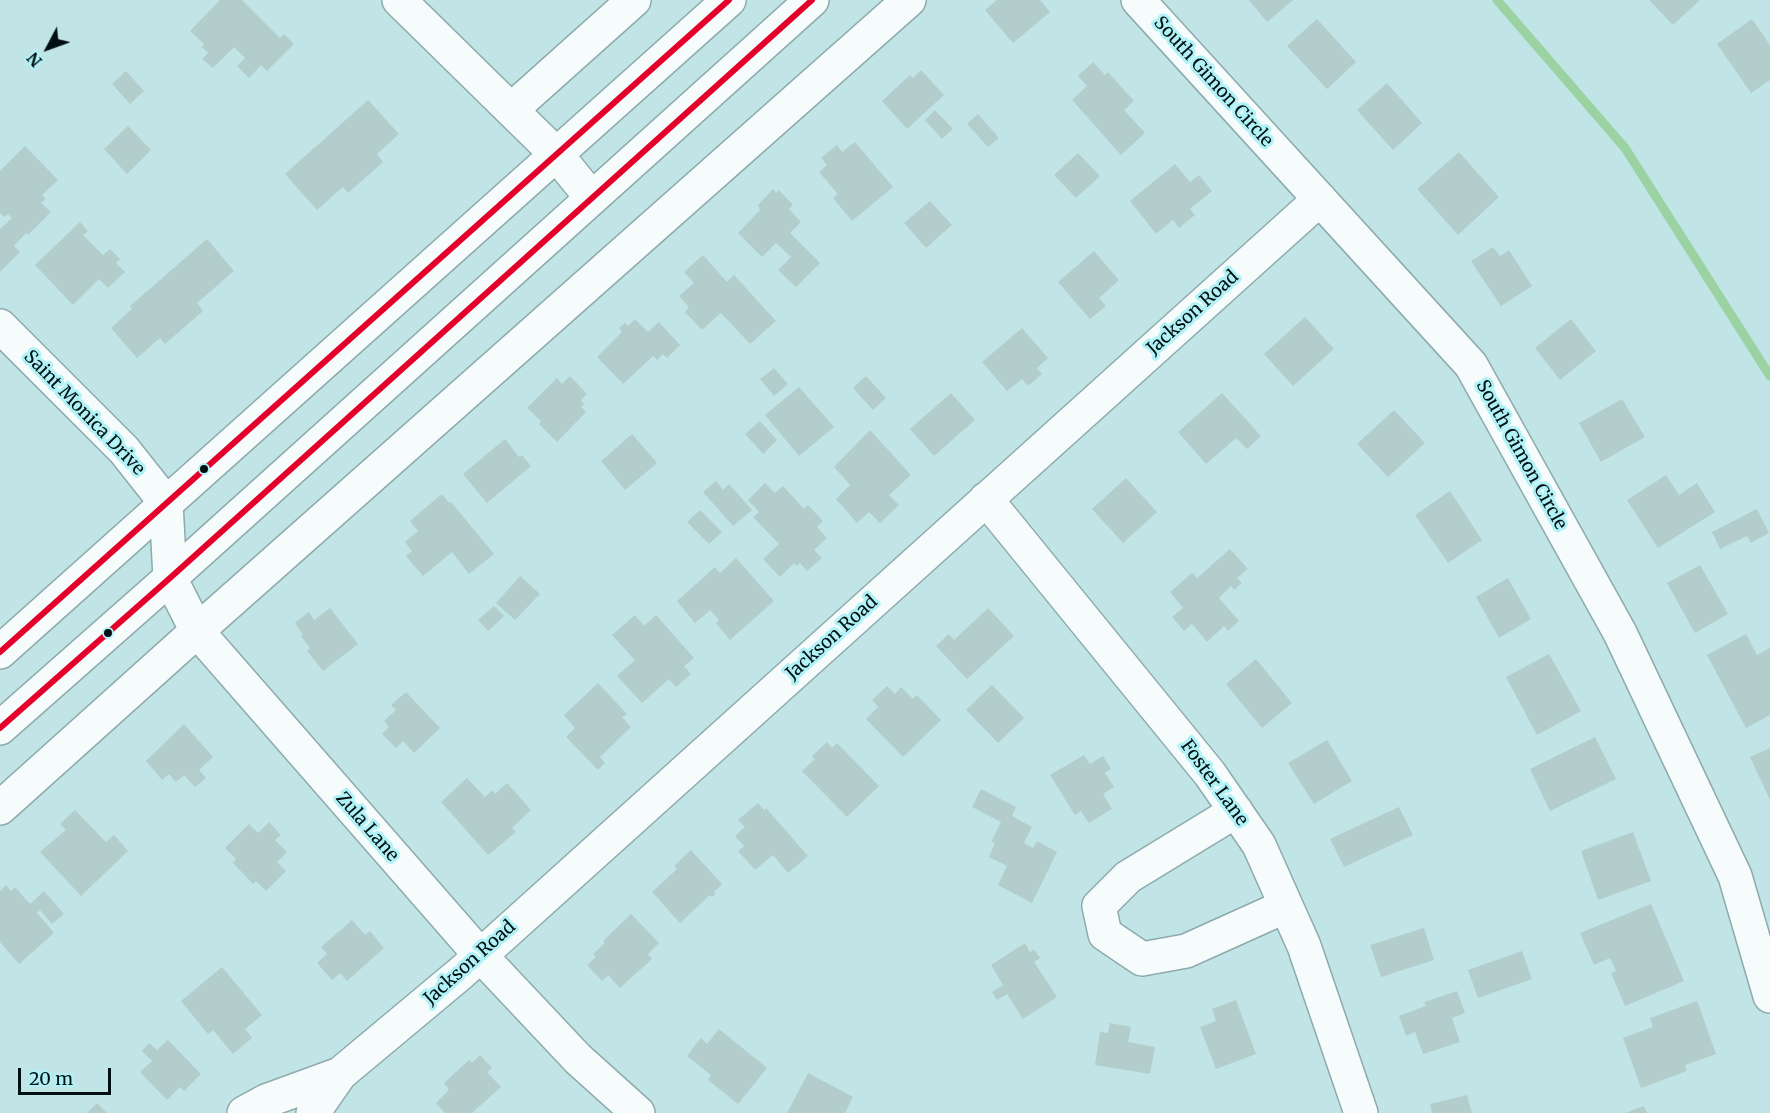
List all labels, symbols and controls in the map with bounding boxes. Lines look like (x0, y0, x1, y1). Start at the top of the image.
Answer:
street label: South Gimon Circle (1149, 12, 1277, 152)
north arrow (18, 18, 78, 78)
text: N (23, 48, 46, 71)
street label: Jackson Road (1143, 266, 1243, 360)
street label: Saint Monica Drive (19, 346, 149, 480)
street label: South Gimon Circle (1471, 376, 1571, 534)
unlabelled marker (198, 463, 210, 475)
street label: Jackson Road (782, 591, 882, 685)
unlabelled marker (102, 627, 114, 639)
street label: Foster Lane (1176, 736, 1252, 830)
street label: Zula Lane (331, 788, 403, 866)
street label: Jackson Road (420, 916, 520, 1010)
scale bar (21, 1056, 114, 1094)
text: 20 m (29, 1067, 73, 1090)

